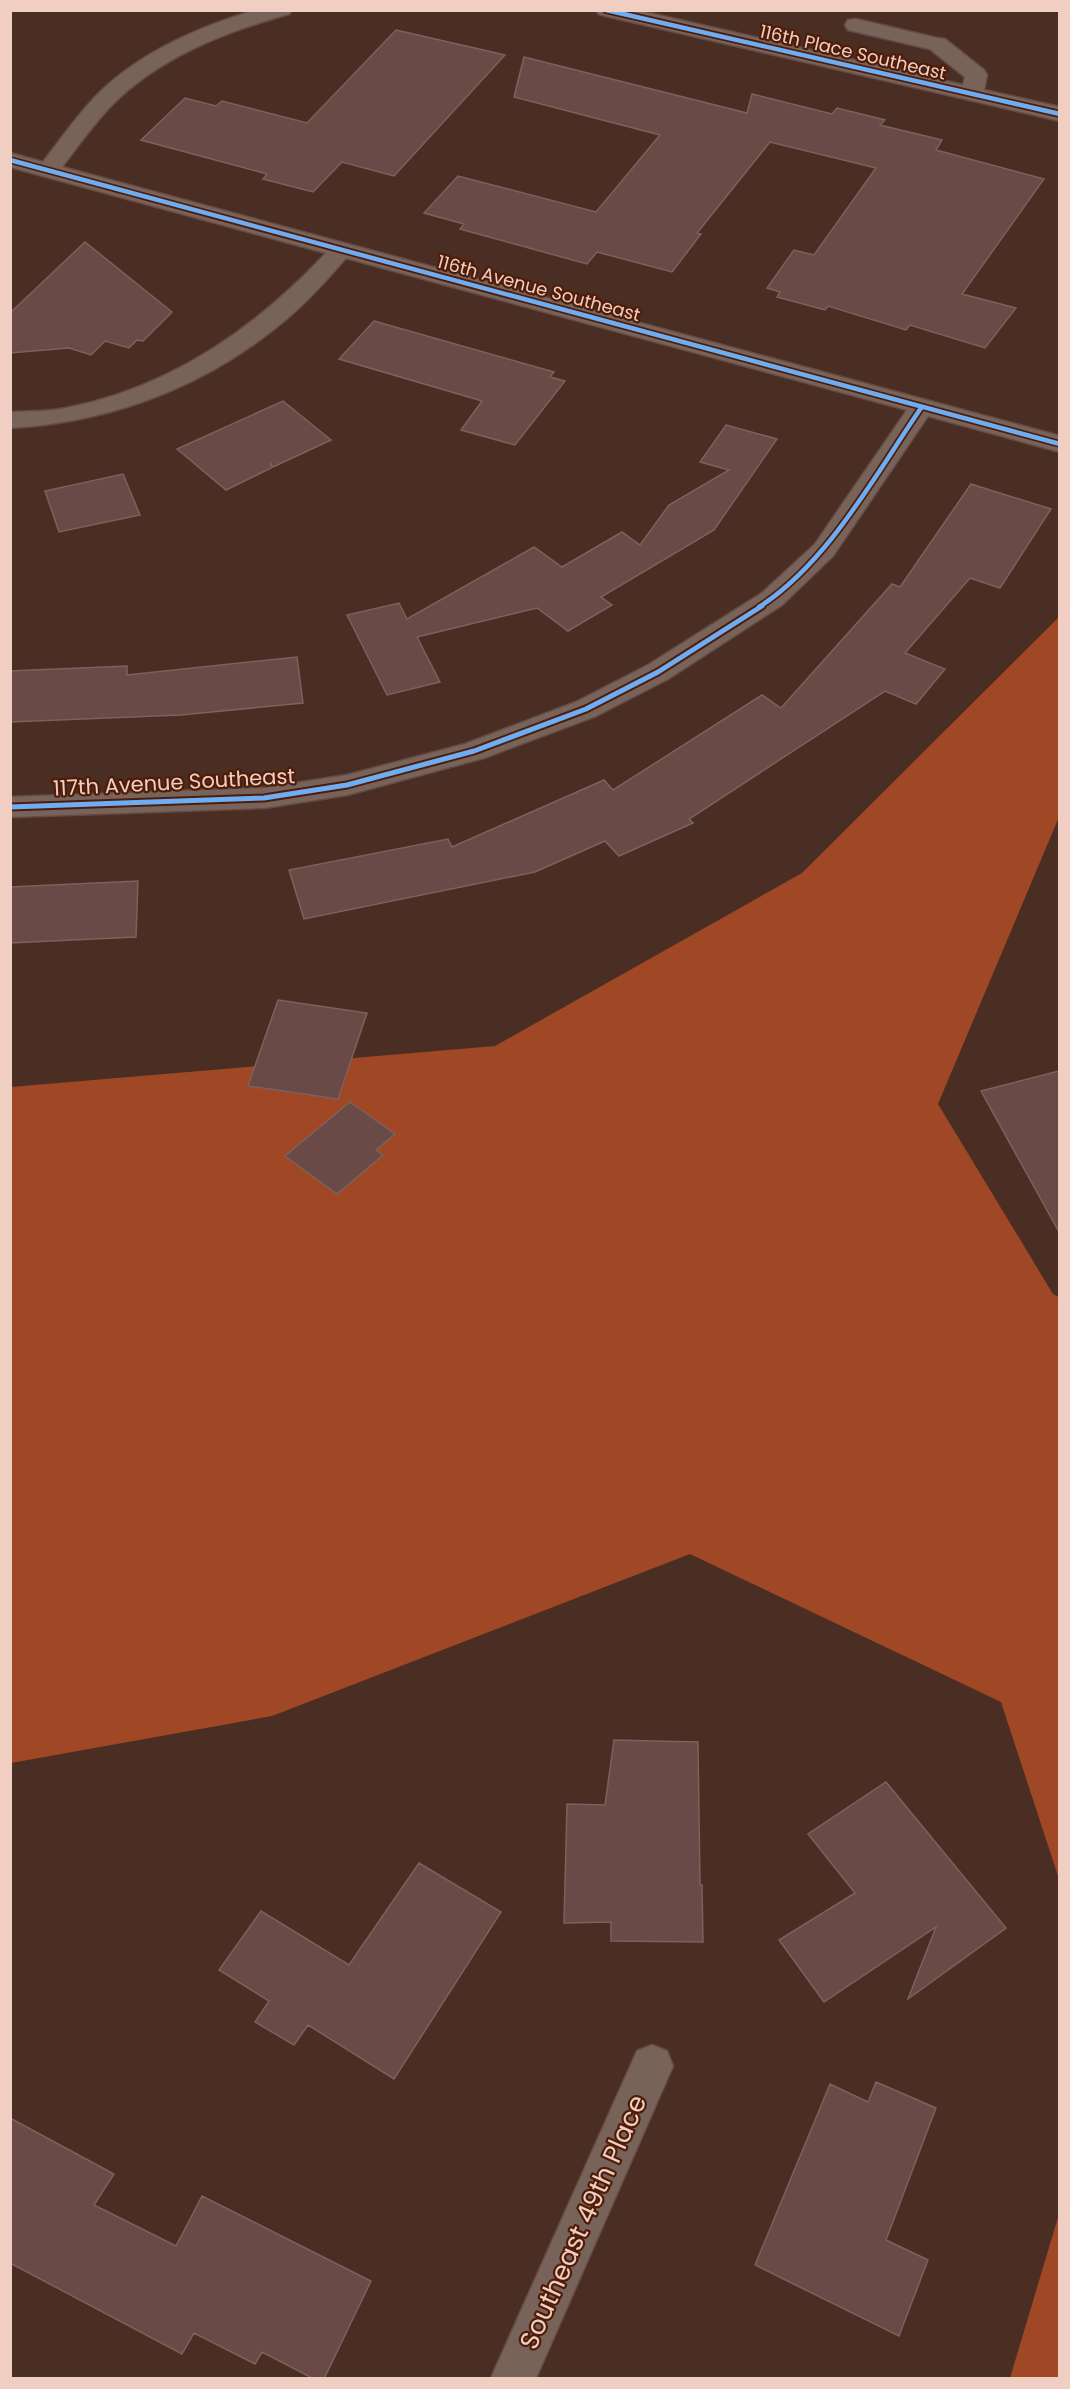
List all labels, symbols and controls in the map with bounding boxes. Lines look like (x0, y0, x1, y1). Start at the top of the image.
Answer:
street label: 116th Place Southeast (757, 18, 949, 86)
street label: 116th Avenue Southeast (435, 249, 643, 327)
street label: 117th Avenue Southeast (52, 761, 296, 803)
street label: Southeast 49th Place (511, 2089, 655, 2355)

